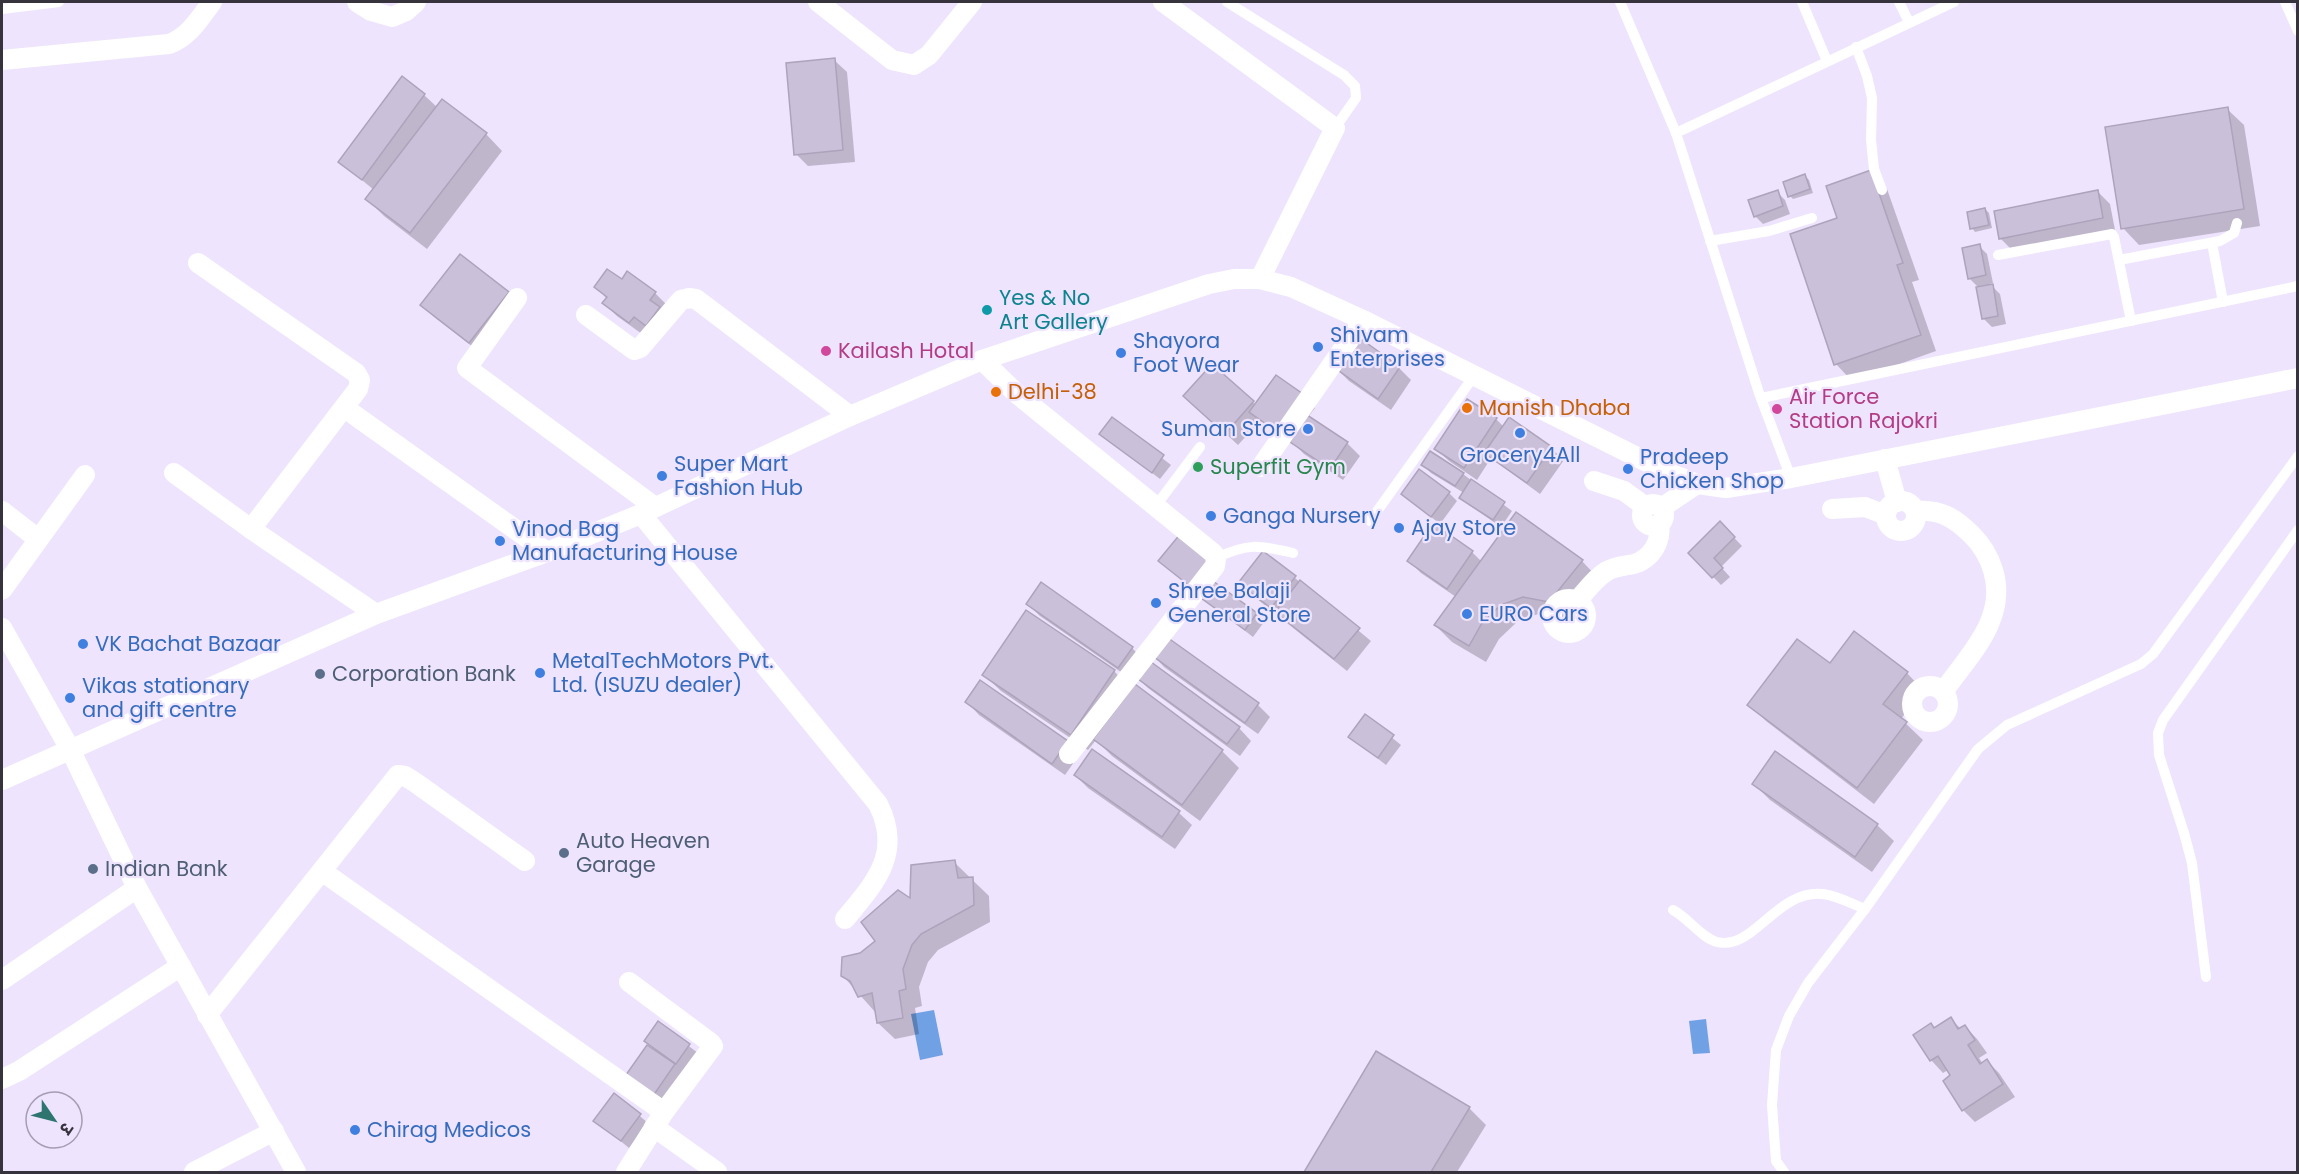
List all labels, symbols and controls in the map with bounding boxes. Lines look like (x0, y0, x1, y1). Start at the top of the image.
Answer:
place label: Yes & No Art Gallery (999, 283, 1108, 336)
marker: Yes & No Art Gallery (980, 303, 994, 317)
place label: Shivam Enterprises (1330, 320, 1445, 373)
place label: Shayora Foot Wear (1133, 326, 1239, 379)
place label: Kailash Hotal (838, 336, 974, 365)
marker: Shivam Enterprises (1311, 340, 1325, 354)
marker: Kailash Hotal (819, 344, 833, 358)
marker: Shayora Foot Wear (1114, 346, 1128, 360)
place label: Delhi-38 (1008, 377, 1097, 406)
place label: Air Force Station Rajokri (1789, 382, 1938, 435)
marker: Delhi-38 (989, 385, 1003, 399)
place label: Manish Dhaba (1479, 393, 1631, 422)
marker: Manish Dhaba (1460, 401, 1474, 415)
marker: Air Force Station Rajokri (1770, 402, 1784, 416)
place label: Suman Store (1161, 414, 1296, 443)
marker: Suman Store (1301, 422, 1315, 436)
marker: Grocery4All (1513, 426, 1527, 440)
place label: Grocery4All (1460, 440, 1580, 469)
place label: Pradeep Chicken Shop (1640, 442, 1784, 495)
place label: Super Mart Fashion Hub (674, 449, 803, 502)
place label: Superfit Gym (1210, 452, 1346, 481)
marker: Superfit Gym (1191, 460, 1205, 474)
marker: Pradeep Chicken Shop (1621, 462, 1635, 476)
marker: Super Mart Fashion Hub (655, 469, 669, 483)
place label: Ganga Nursery (1223, 501, 1381, 530)
marker: Ganga Nursery (1204, 509, 1218, 523)
place label: Ajay Store (1411, 513, 1516, 542)
place label: Vinod Bag Manufacturing House (512, 514, 738, 567)
marker: Ajay Store (1392, 521, 1406, 535)
marker: Vinod Bag Manufacturing House (493, 534, 507, 548)
place label: Shree Balaji General Store (1168, 576, 1311, 629)
marker: Shree Balaji General Store (1149, 596, 1163, 610)
place label: EURO Cars (1479, 599, 1588, 628)
marker: EURO Cars (1460, 607, 1474, 621)
place label: VK Bachat Bazaar (95, 629, 281, 658)
marker: VK Bachat Bazaar (76, 637, 90, 651)
place label: MetalTechMotors Pvt. Ltd. (ISUZU dealer) (552, 646, 774, 699)
place label: Corporation Bank (332, 659, 516, 688)
marker: MetalTechMotors Pvt. Ltd. (ISUZU dealer) (533, 666, 547, 680)
marker: Corporation Bank (313, 667, 327, 681)
place label: Vikas stationary and gift centre (82, 671, 249, 724)
marker: Vikas stationary and gift centre (63, 691, 77, 705)
place label: Auto Heaven Garage (576, 826, 710, 879)
marker: Auto Heaven Garage (557, 846, 571, 860)
place label: Indian Bank (105, 854, 228, 883)
marker: Indian Bank (86, 862, 100, 876)
north arrow (24, 1090, 84, 1150)
place label: Chirag Medicos (367, 1115, 531, 1144)
text: उ (53, 1117, 78, 1139)
marker: Chirag Medicos (348, 1123, 362, 1137)

